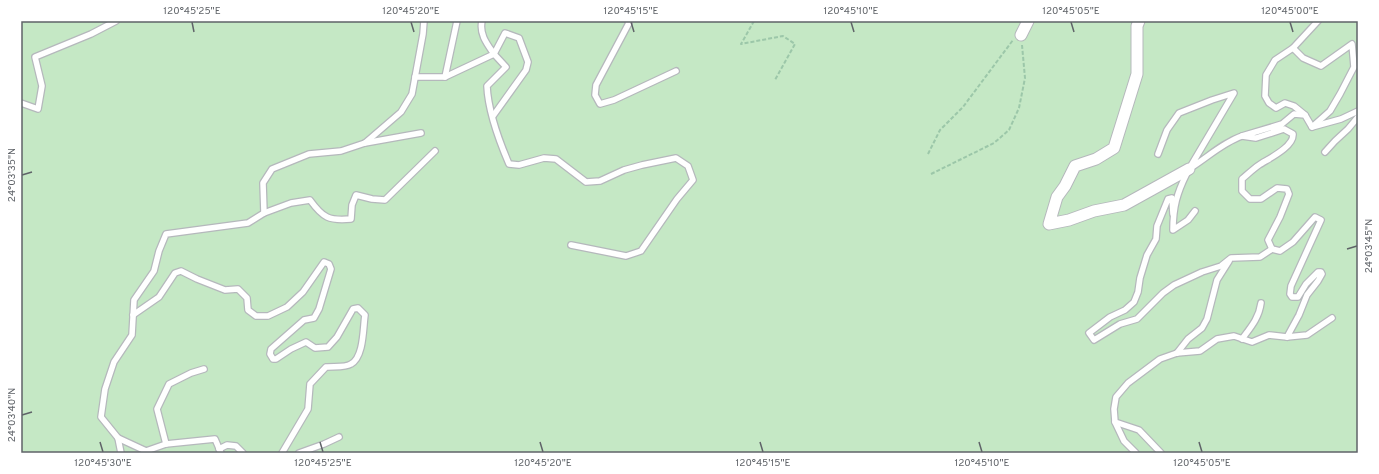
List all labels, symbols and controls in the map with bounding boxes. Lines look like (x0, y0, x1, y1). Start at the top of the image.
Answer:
text: 120°45'25"E (163, 5, 221, 18)
text: 120°45'20"E (382, 5, 440, 18)
text: 120°45'15"E (604, 5, 658, 18)
text: 120°45'10"E (823, 5, 879, 18)
text: 120°45'05"E (1042, 5, 1100, 18)
text: 120°45'00"E (1261, 5, 1319, 18)
text: 24°03'35"N (6, 148, 19, 202)
text: 24°03'45"N (1363, 219, 1376, 273)
text: 24°03'40"N (6, 388, 19, 442)
text: 120°45'30"E (74, 457, 132, 470)
text: 120°45'25"E (294, 457, 352, 470)
text: 120°45'20"E (514, 457, 572, 470)
text: 120°45'15"E (736, 457, 790, 470)
text: 120°45'10"E (954, 457, 1010, 470)
text: 120°45'05"E (1173, 457, 1231, 470)

